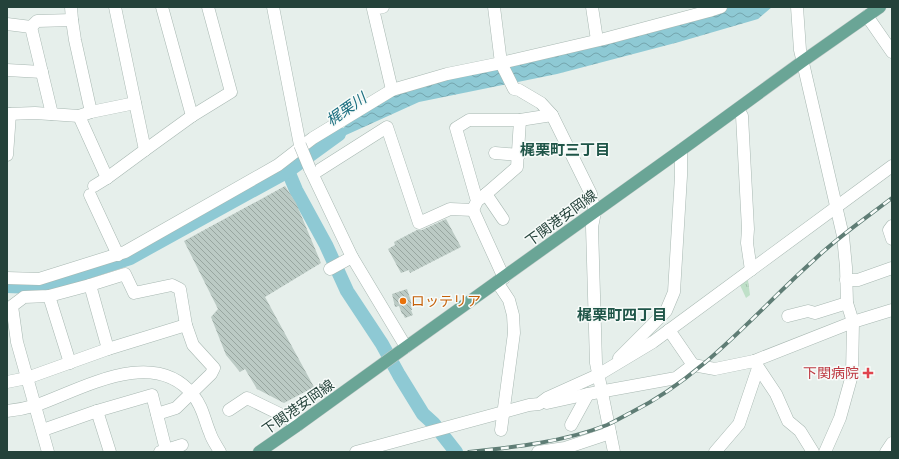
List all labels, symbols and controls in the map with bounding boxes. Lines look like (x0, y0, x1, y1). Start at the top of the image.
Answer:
water label: 梶栗川 (322, 86, 372, 131)
district label: 梶栗町三丁目 (520, 139, 610, 160)
street label: 下関港安岡線 (522, 186, 600, 250)
place label: ロッテリア (411, 292, 481, 310)
marker: ロッテリア (398, 296, 408, 306)
district label: 梶栗町四丁目 (577, 304, 667, 325)
place label: 下関病院 (803, 364, 859, 382)
marker: 下関病院 (862, 367, 874, 379)
street label: 下関港安岡線 (258, 376, 338, 438)

